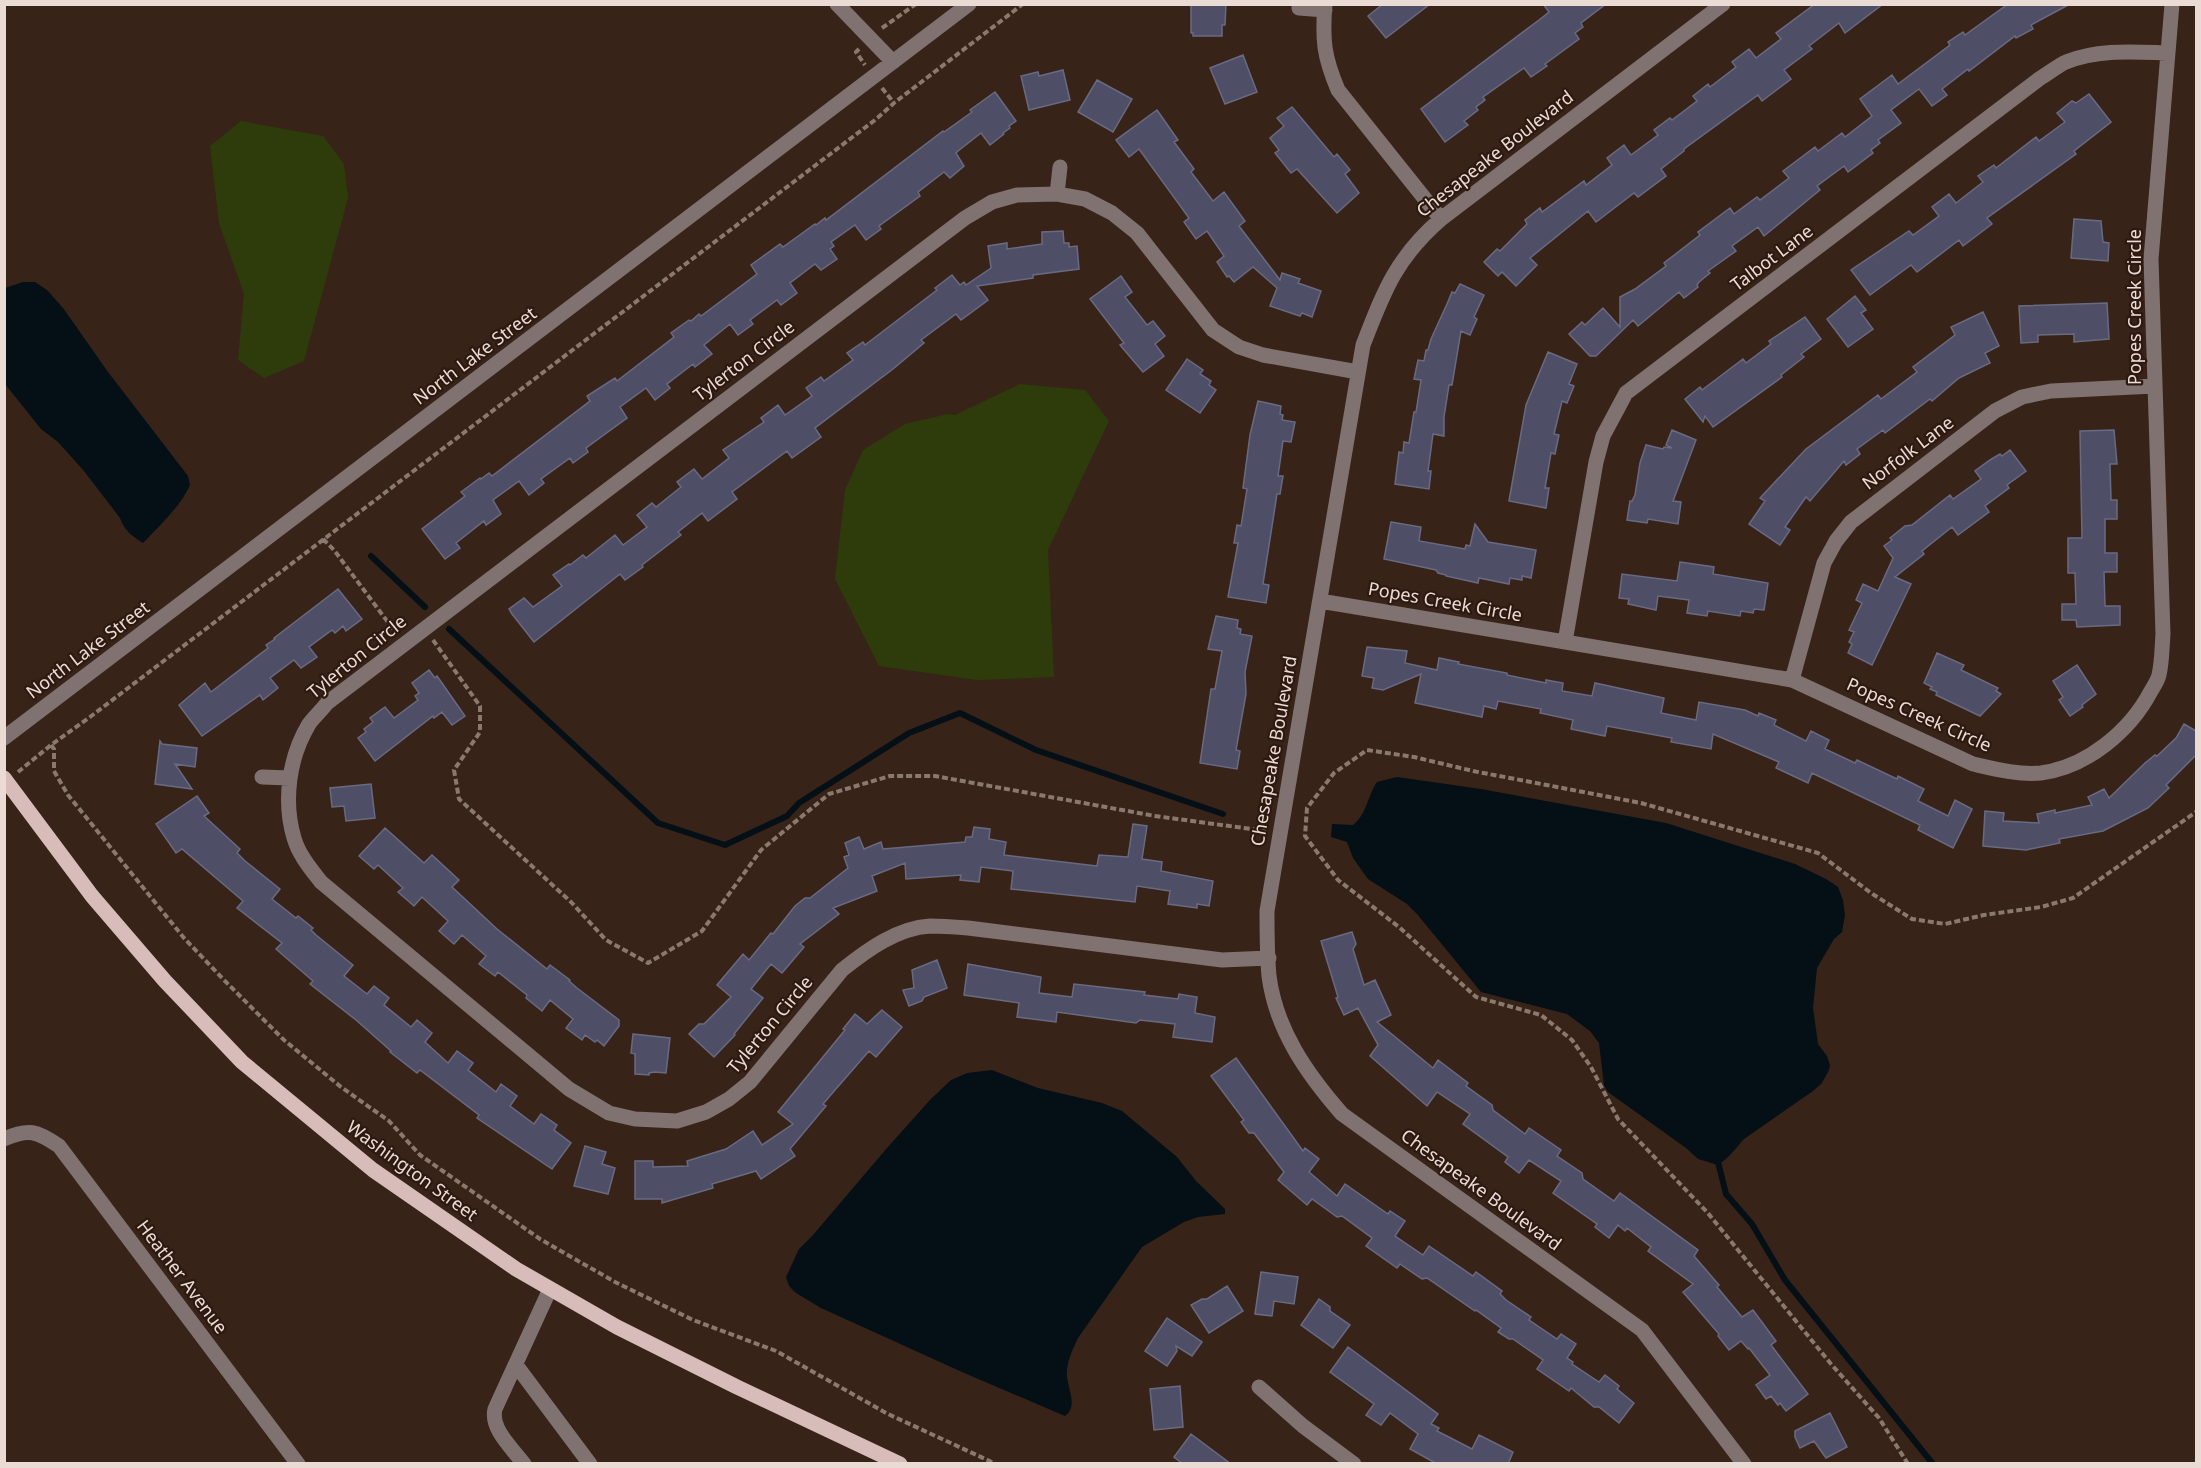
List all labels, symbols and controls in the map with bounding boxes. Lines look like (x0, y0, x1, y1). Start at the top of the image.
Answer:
street label: Chesapeake Boulevard (1411, 84, 1578, 222)
street label: Talbot Lane (1725, 218, 1817, 296)
street label: Popes Creek Circle (2122, 229, 2146, 385)
street label: North Lake Street (408, 301, 541, 409)
street label: Tylerton Circle (688, 314, 799, 406)
street label: Norfolk Lane (1857, 410, 1958, 495)
street label: Popes Creek Circle (1366, 576, 1524, 626)
street label: North Lake Street (21, 595, 154, 703)
street label: Tylerton Circle (302, 609, 411, 704)
street label: Chesapeake Boulevard (1244, 654, 1302, 848)
street label: Popes Creek Circle (1843, 671, 1995, 757)
street label: Tylerton Circle (721, 970, 817, 1078)
street label: Washington Street (342, 1114, 483, 1226)
street label: Chesapeake Boulevard (1397, 1123, 1567, 1256)
street label: Heather Avenue (132, 1215, 234, 1338)

